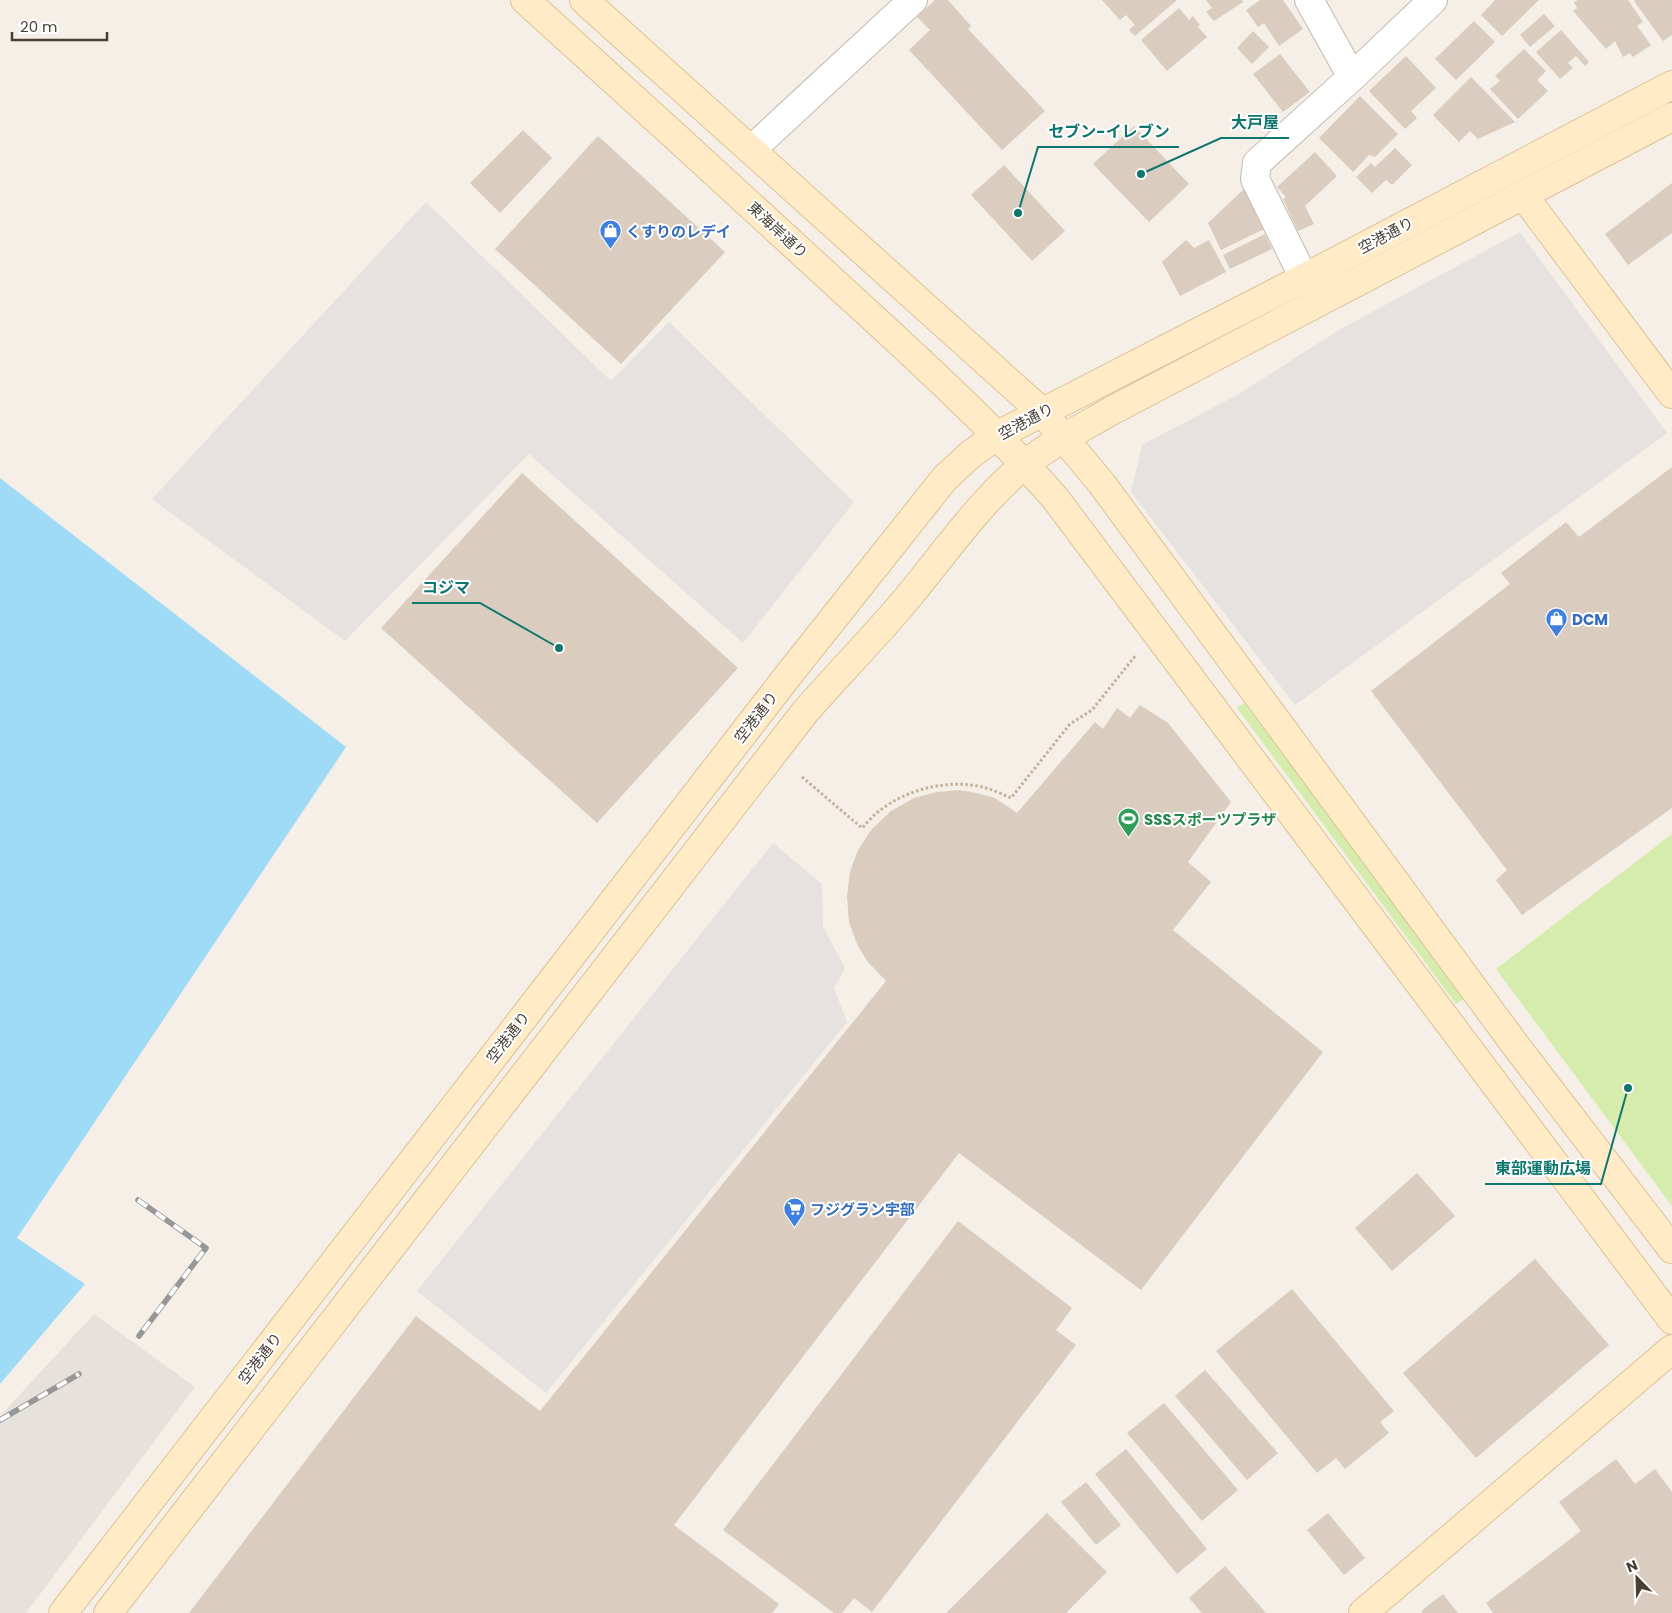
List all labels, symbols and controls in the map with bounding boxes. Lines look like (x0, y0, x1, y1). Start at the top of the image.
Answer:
scale bar (12, 10, 108, 42)
text: 20 m (20, 16, 58, 37)
callout: 大戸屋 (1221, 107, 1289, 138)
text: 大戸屋 (1231, 111, 1279, 134)
callout: セブン-イレブン (1038, 116, 1179, 147)
text: セブン-イレブン (1048, 120, 1170, 143)
street label: 東海岸通り (743, 197, 813, 263)
street label: 空港通り (1355, 212, 1417, 258)
shop icon: くすりのレデイ (598, 219, 622, 250)
place label: くすりのレデイ (626, 221, 731, 242)
street label: 空港通り (995, 398, 1057, 444)
callout: コジマ (412, 572, 480, 603)
text: コジマ (422, 576, 470, 599)
shop icon: DCM (1544, 607, 1568, 638)
place label: DCM (1572, 609, 1608, 630)
street label: 空港通り (729, 687, 783, 747)
sports icon: SSSスポーツプラザ (1116, 807, 1140, 838)
place label: SSSスポーツプラザ (1144, 809, 1276, 830)
street label: 空港通り (481, 1007, 535, 1067)
callout: 東部運動広場 (1485, 1153, 1601, 1184)
text: 東部運動広場 (1495, 1157, 1591, 1180)
supermarket icon: フジグラン宇部 (782, 1197, 806, 1228)
place label: フジグラン宇部 (810, 1199, 915, 1220)
street label: 空港通り (233, 1328, 287, 1388)
north arrow (1612, 1553, 1662, 1603)
text: N (1623, 1555, 1641, 1577)

